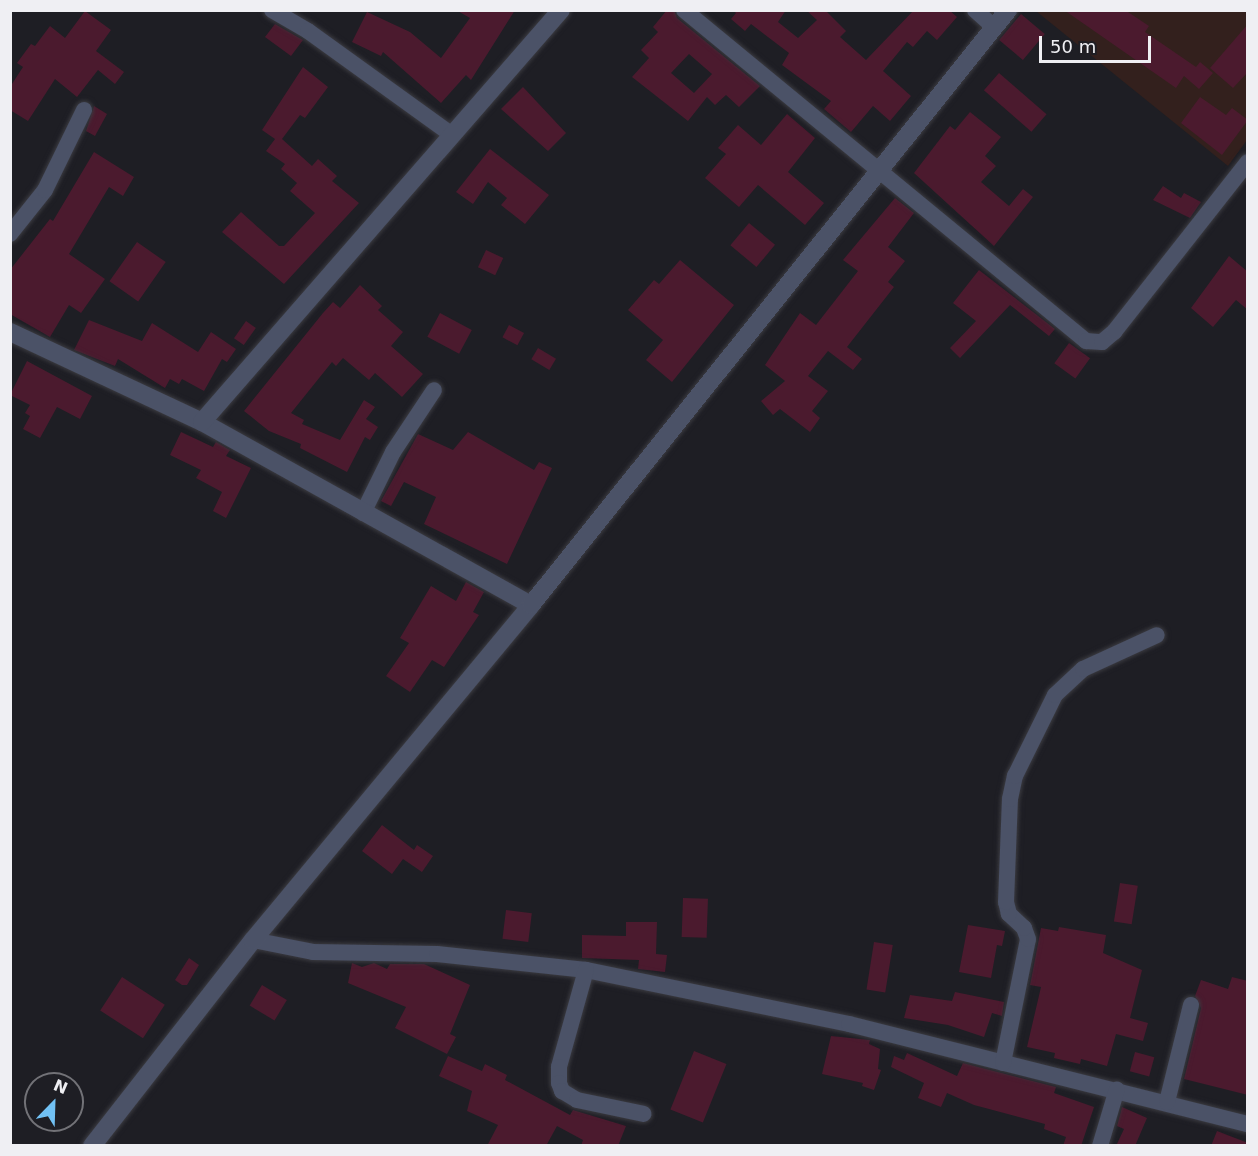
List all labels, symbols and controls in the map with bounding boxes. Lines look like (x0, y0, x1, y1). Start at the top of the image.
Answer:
scale bar (1042, 24, 1154, 62)
text: 50 m (1050, 36, 1096, 57)
north arrow (24, 1072, 84, 1132)
text: N (51, 1075, 70, 1098)

